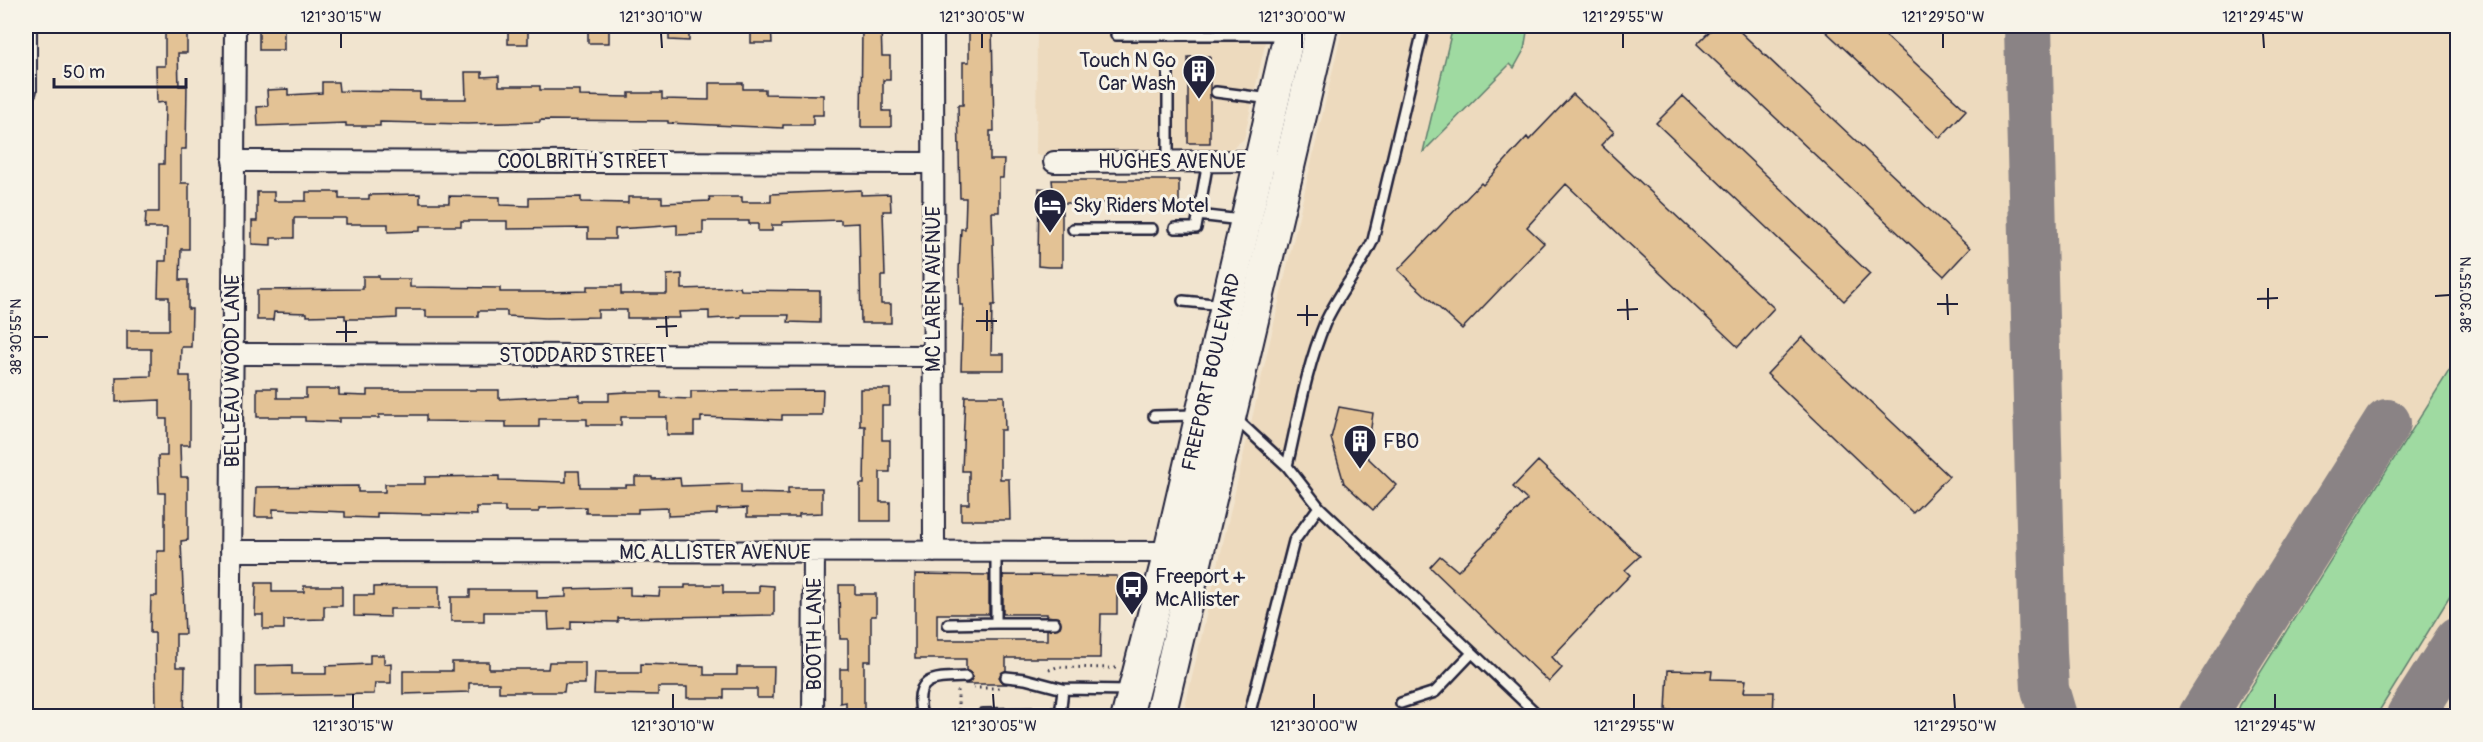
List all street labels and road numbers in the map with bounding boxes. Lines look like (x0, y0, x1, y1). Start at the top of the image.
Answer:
street label: COOLBRITH STREET (497, 149, 669, 174)
street label: HUGHES AVENUE (1098, 149, 1246, 174)
street label: MC LAREN AVENUE (921, 206, 946, 372)
street label: FREEPORT BOULEVARD (1176, 271, 1246, 473)
street label: BELLEAU WOOD LANE (220, 275, 245, 467)
street label: STODDARD STREET (499, 343, 667, 368)
street label: MC ALLISTER AVENUE (619, 540, 811, 565)
street label: BOOTH LANE (802, 578, 827, 691)

